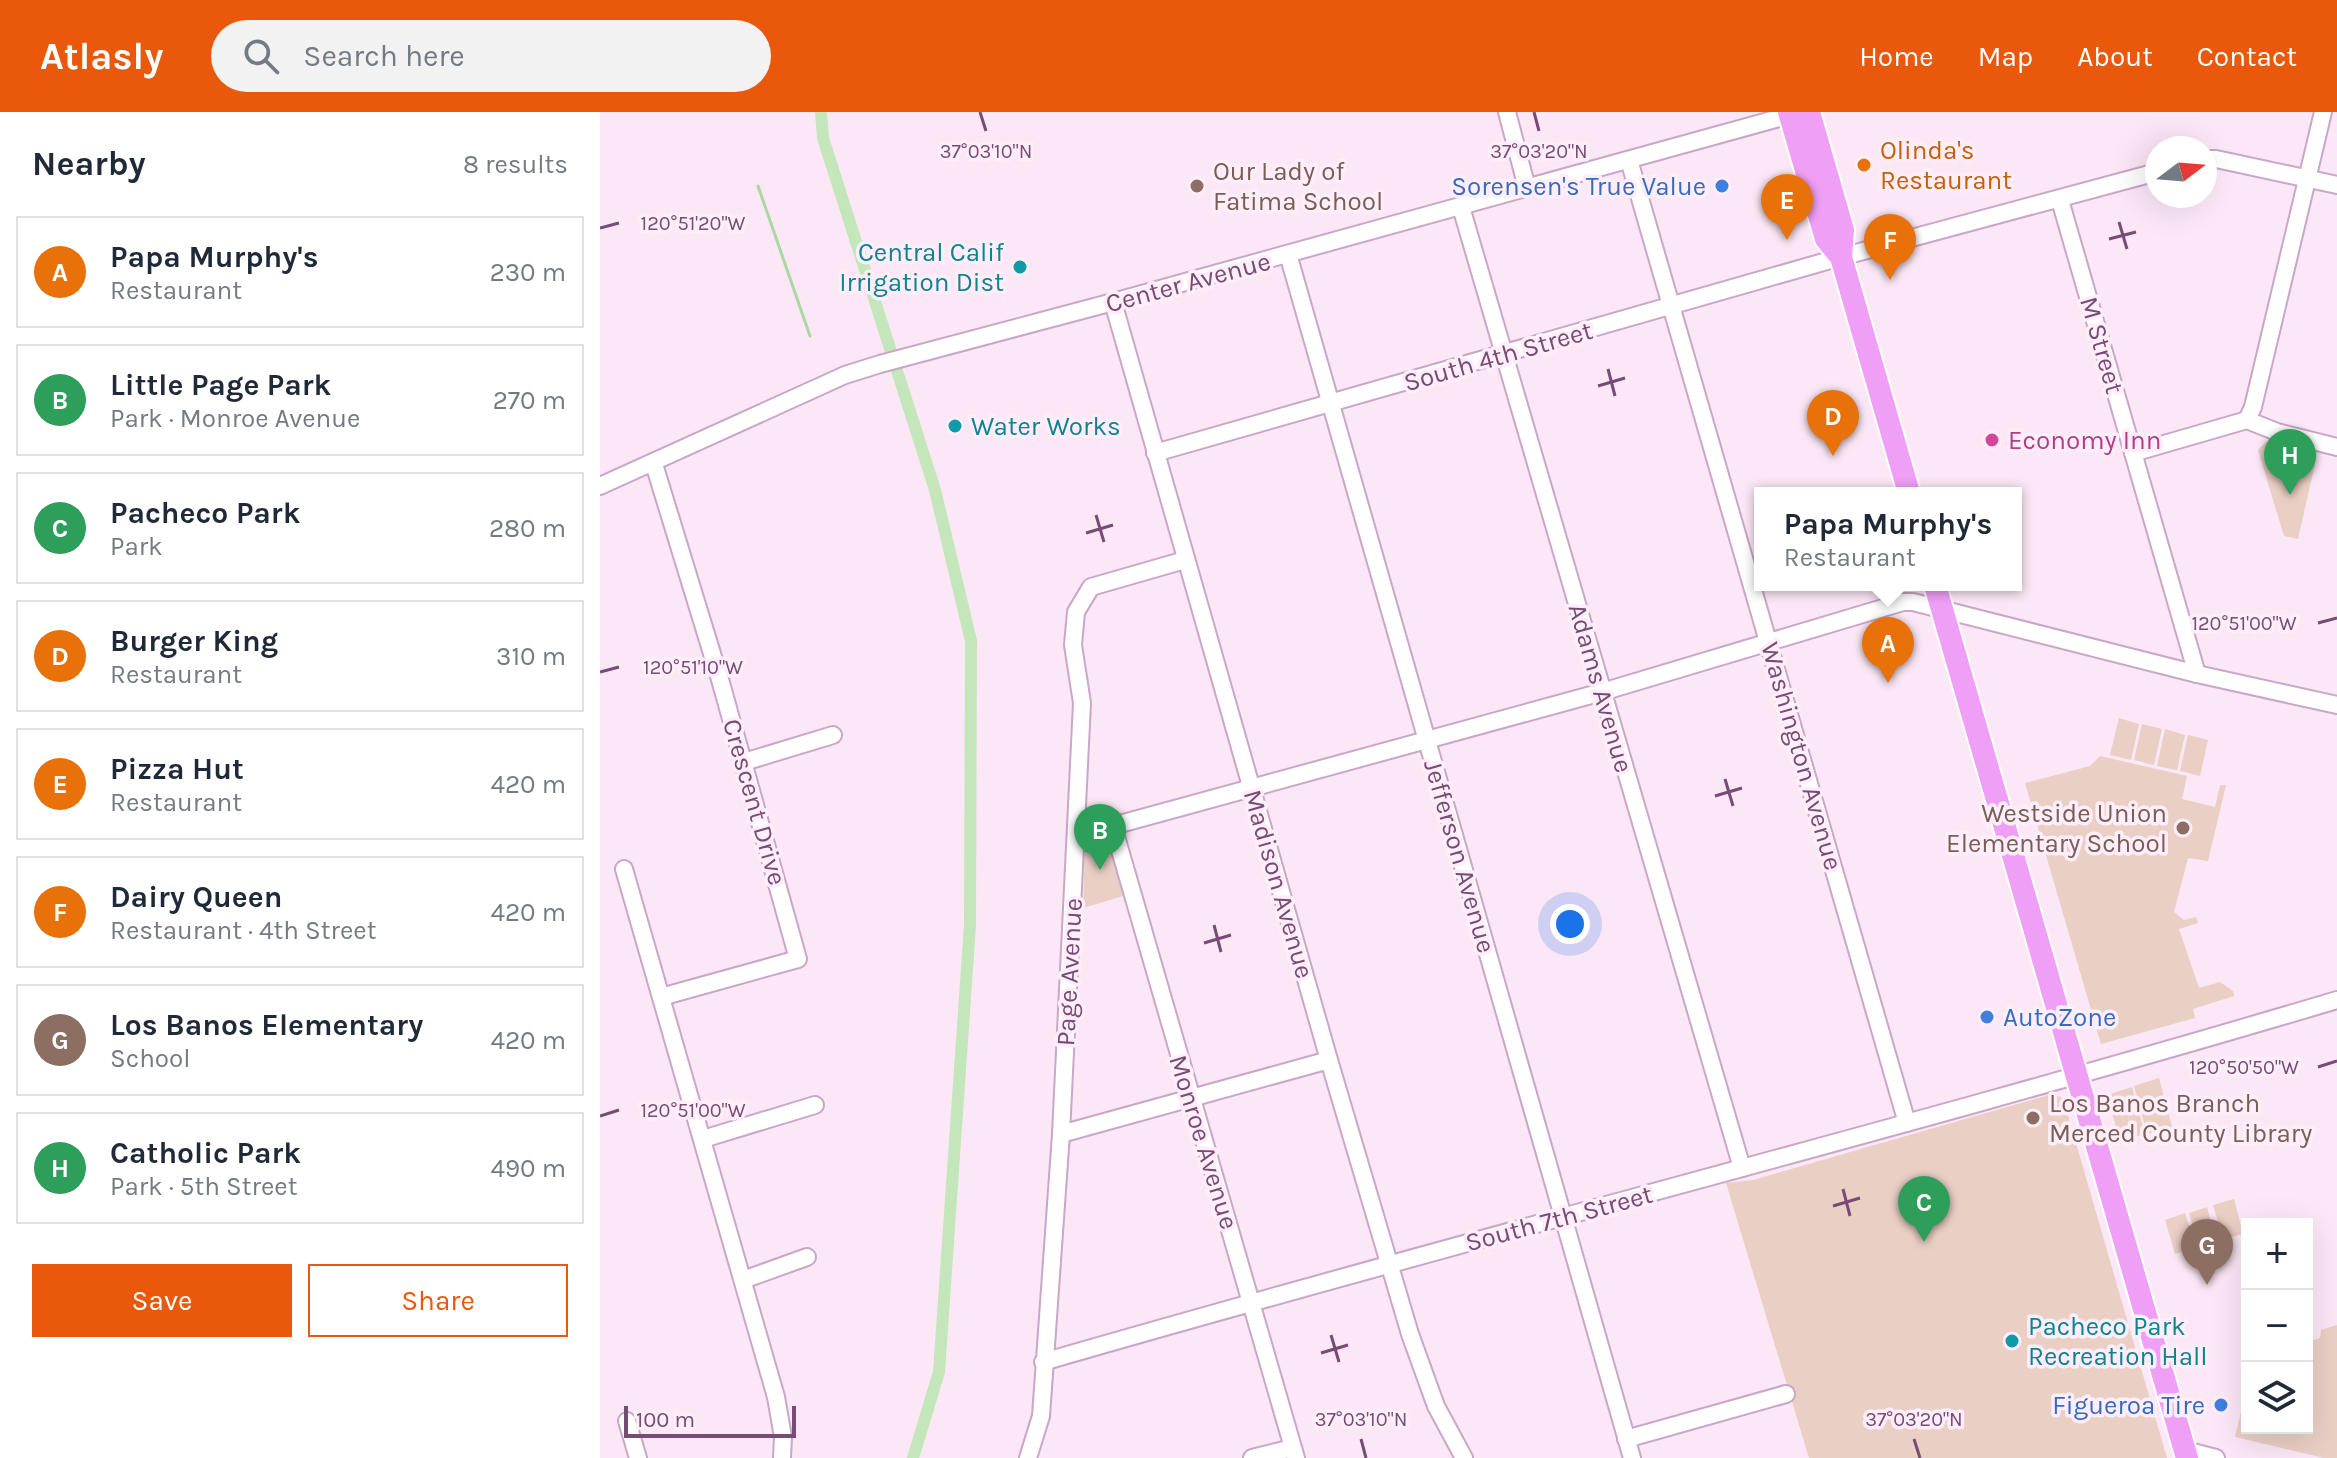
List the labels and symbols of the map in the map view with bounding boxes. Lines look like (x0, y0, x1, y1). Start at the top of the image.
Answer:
place label: Olinda's Restaurant (1880, 135, 2012, 196)
north arrow (2145, 136, 2217, 208)
text: 37°03'10"N (940, 140, 1032, 163)
text: 37°03'20"N (1490, 140, 1588, 163)
place label: Our Lady of Fatima School (1213, 156, 1383, 217)
marker: Olinda's Restaurant (1855, 156, 1873, 174)
place label: Sorensen's True Value (1451, 171, 1706, 202)
pin: E (1761, 174, 1813, 240)
marker: Our Lady of Fatima School (1188, 177, 1206, 195)
marker: Sorensen's True Value (1713, 177, 1731, 195)
text: 120°51'20"W (641, 212, 746, 235)
pin: F (1864, 214, 1916, 280)
place label: Central Calif Irrigation Dist (839, 237, 1005, 298)
street label: Center Avenue (1102, 246, 1274, 319)
marker: Central Calif Irrigation Dist (1011, 258, 1029, 276)
street label: M Street (2073, 293, 2130, 397)
street label: South 4th Street (1400, 315, 1596, 398)
pin: D (1807, 390, 1859, 456)
place label: Water Works (971, 411, 1121, 442)
marker: Water Works (946, 417, 964, 435)
place label: Economy Inn (2008, 425, 2161, 456)
pin: H (2264, 429, 2316, 495)
marker: Economy Inn (1983, 431, 2001, 449)
street label: Adams Avenue (1562, 600, 1639, 776)
text: 120°51'00"W (2191, 612, 2297, 635)
pin: A (1862, 617, 1914, 683)
street label: Washington Avenue (1754, 639, 1849, 874)
text: 120°51'10"W (643, 656, 743, 679)
street label: Crescent Drive (716, 715, 793, 889)
street label: Jefferson Avenue (1417, 756, 1502, 956)
street label: Madison Avenue (1237, 786, 1320, 982)
place label: Westside Union Elementary School (1946, 798, 2167, 859)
pin: B (1074, 804, 1126, 870)
marker: Westside Union Elementary School (2174, 819, 2192, 837)
street label: Page Avenue (1050, 897, 1089, 1047)
your location (1550, 904, 1590, 944)
place label: AutoZone (2003, 1002, 2116, 1033)
marker: AutoZone (1978, 1008, 1996, 1026)
street label: Monroe Avenue (1162, 1051, 1245, 1233)
text: 120°50'50"W (2189, 1056, 2299, 1079)
place label: Los Banos Branch Merced County Library (2049, 1088, 2312, 1149)
text: 120°51'00"W (640, 1099, 746, 1122)
marker: Los Banos Branch Merced County Library (2024, 1109, 2042, 1127)
pin: C (1898, 1176, 1950, 1242)
street label: South 7th Street (1462, 1179, 1656, 1258)
pin: G (2181, 1219, 2233, 1285)
place label: Pacheco Park Recreation Hall (2028, 1311, 2208, 1372)
marker: Pacheco Park Recreation Hall (2003, 1332, 2021, 1350)
place label: Figueroa Tire (2052, 1390, 2205, 1421)
marker: Figueroa Tire (2212, 1396, 2230, 1414)
scale bar (624, 1402, 796, 1438)
text: 37°03'10"N (1315, 1408, 1407, 1431)
text: 37°03'20"N (1865, 1408, 1963, 1431)

